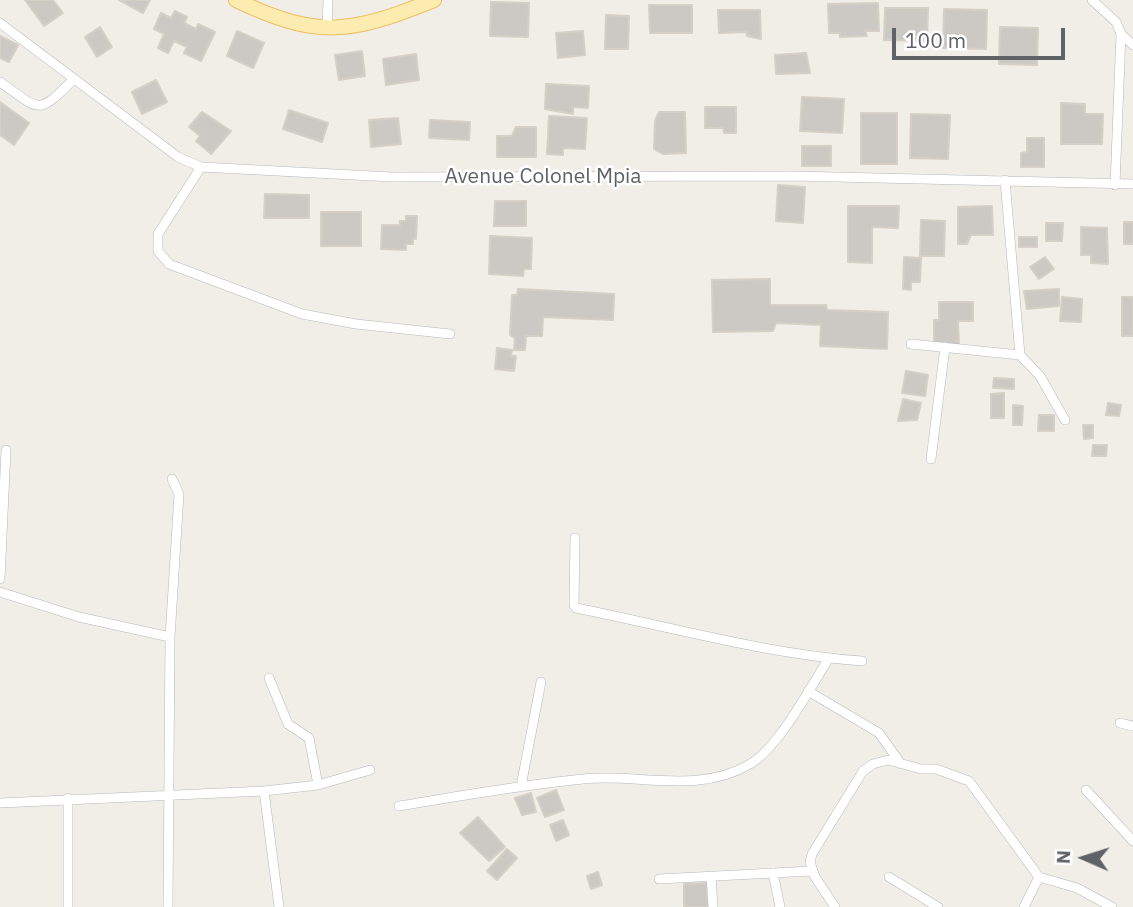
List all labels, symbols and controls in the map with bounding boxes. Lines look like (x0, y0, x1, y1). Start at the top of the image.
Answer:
scale bar (895, 14, 1068, 58)
text: 100 m (905, 26, 966, 54)
street label: Avenue Colonel Mpia (444, 164, 642, 190)
north arrow (1049, 823, 1119, 893)
text: N (1051, 849, 1075, 864)

